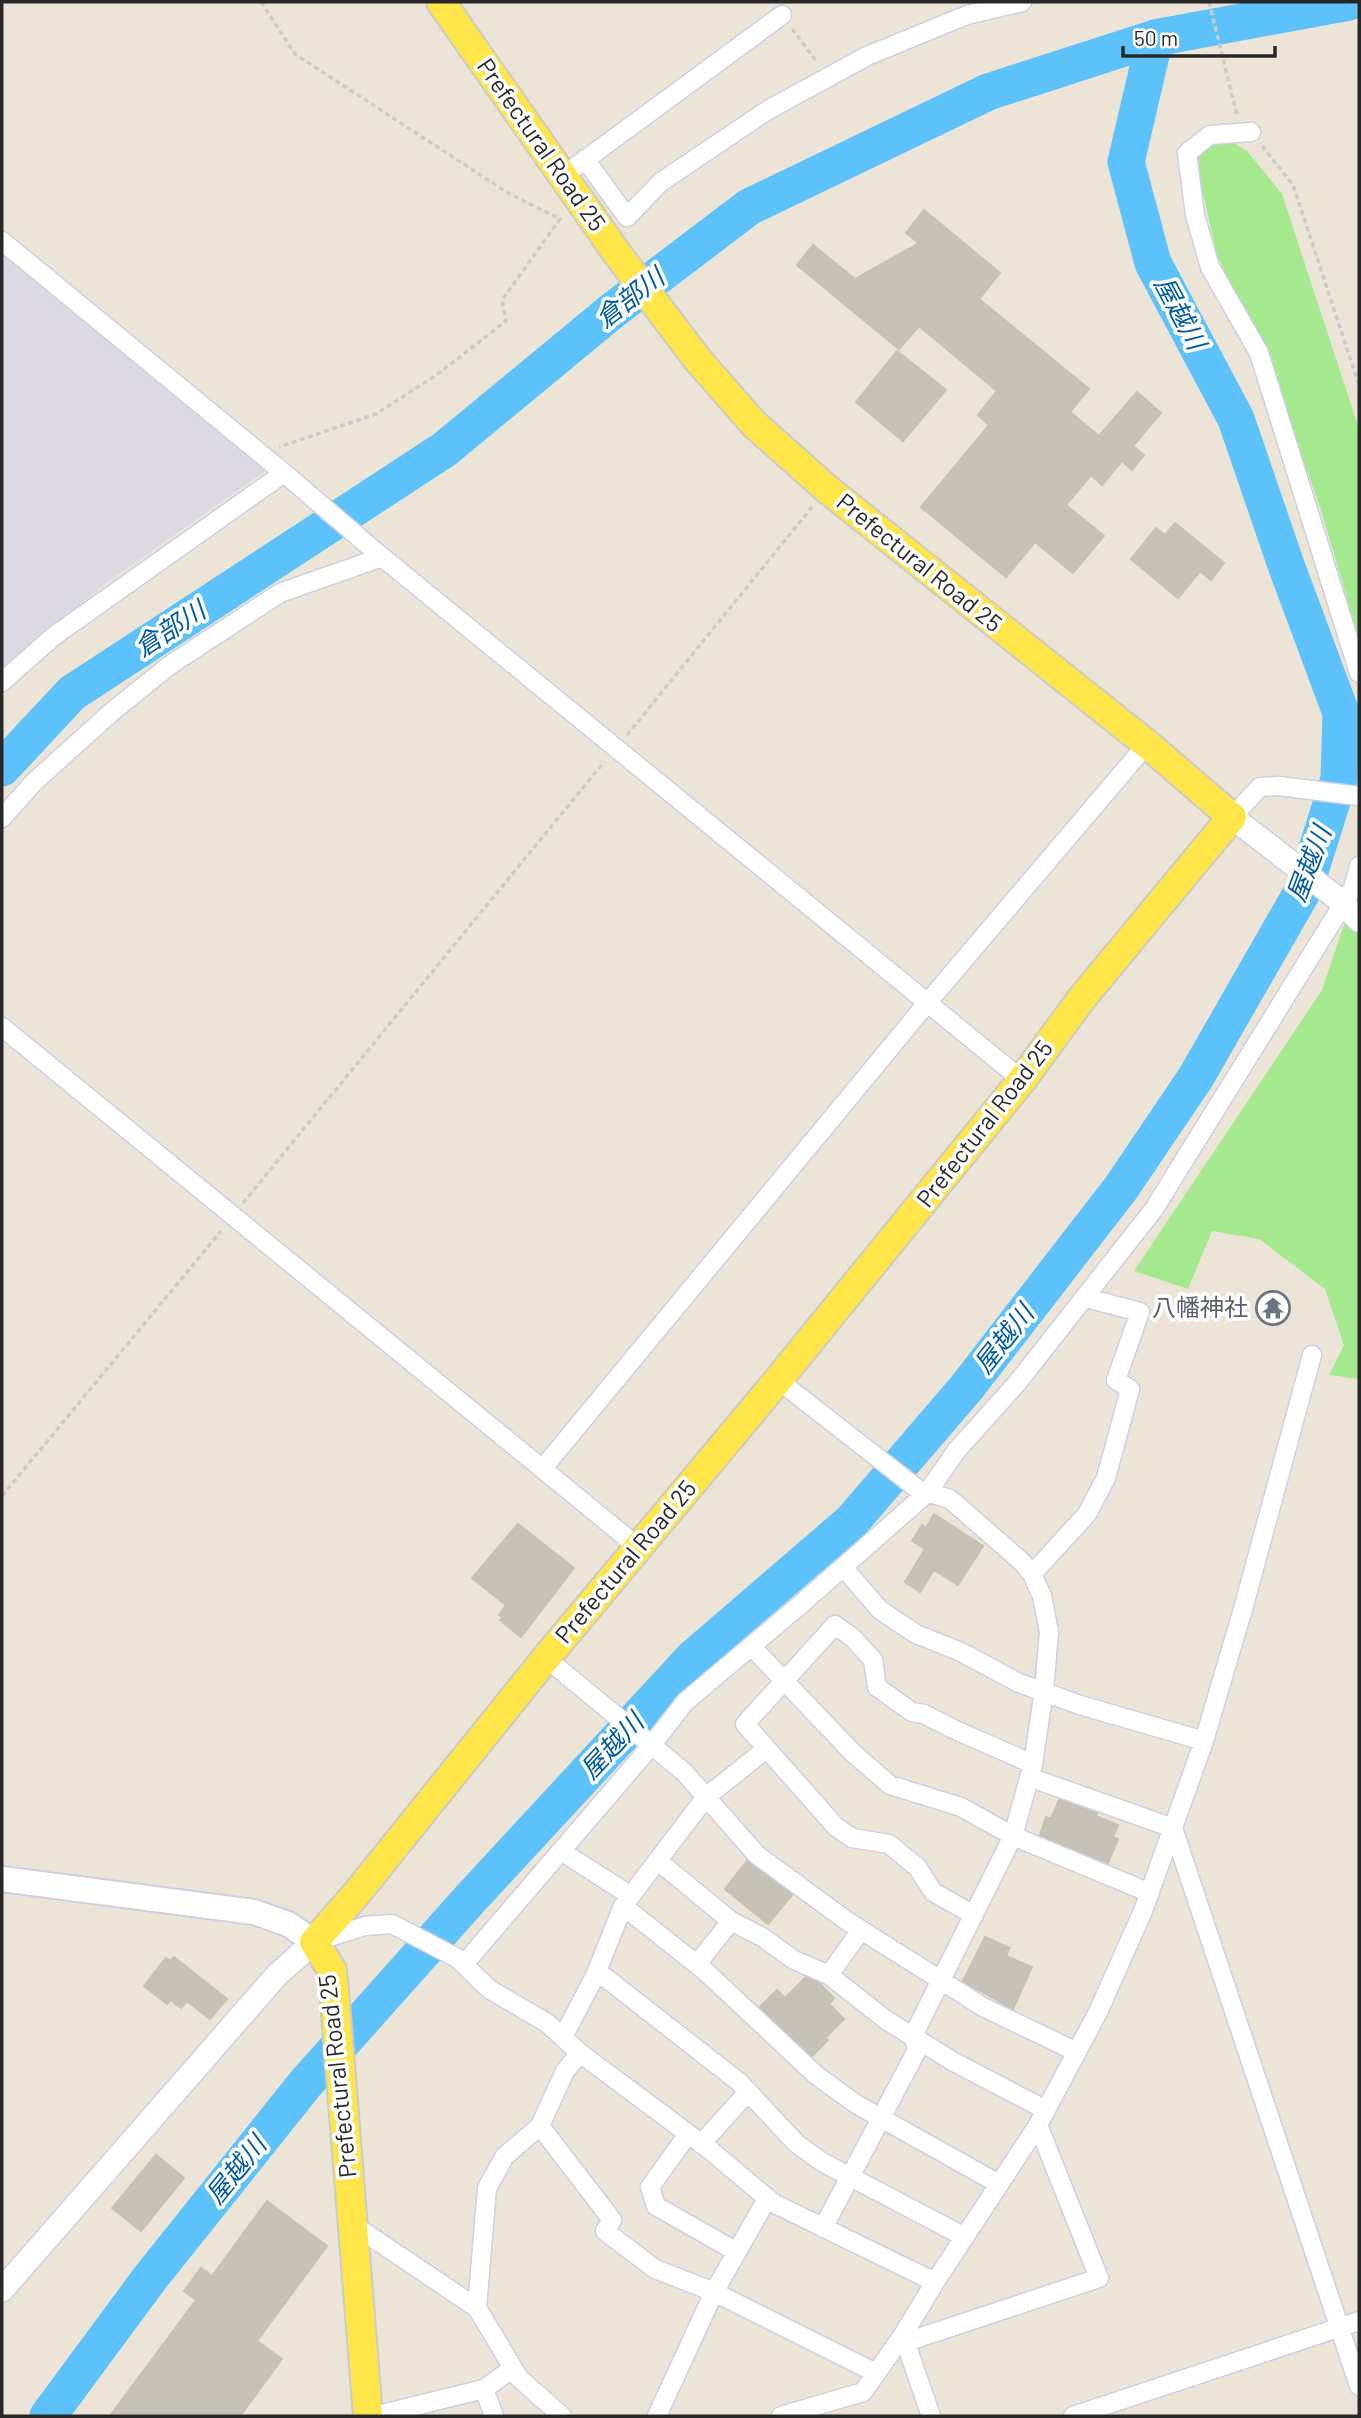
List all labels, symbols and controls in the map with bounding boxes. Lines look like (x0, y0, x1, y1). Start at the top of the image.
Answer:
scale bar (1123, 14, 1275, 58)
text: 50 m (1134, 25, 1178, 50)
street label: Prefectural Road 25 (472, 52, 613, 236)
water label: 倉部川 (589, 259, 672, 333)
water label: 屋越川 (1149, 271, 1215, 357)
street label: Prefectural Road 25 (832, 486, 1008, 637)
water label: 倉部川 (128, 592, 213, 662)
water label: 屋越川 (1279, 819, 1337, 905)
street label: Prefectural Road 25 (910, 1034, 1058, 1212)
temple icon: 八幡神社 (1254, 1289, 1292, 1327)
place label: 八幡神社 (1152, 1292, 1248, 1321)
water label: 屋越川 (967, 1295, 1041, 1378)
street label: Prefectural Road 25 (548, 1474, 702, 1649)
water label: 屋越川 (573, 1704, 651, 1784)
street label: Prefectural Road 25 (311, 1973, 362, 2179)
water label: 屋越川 (198, 2127, 273, 2209)

